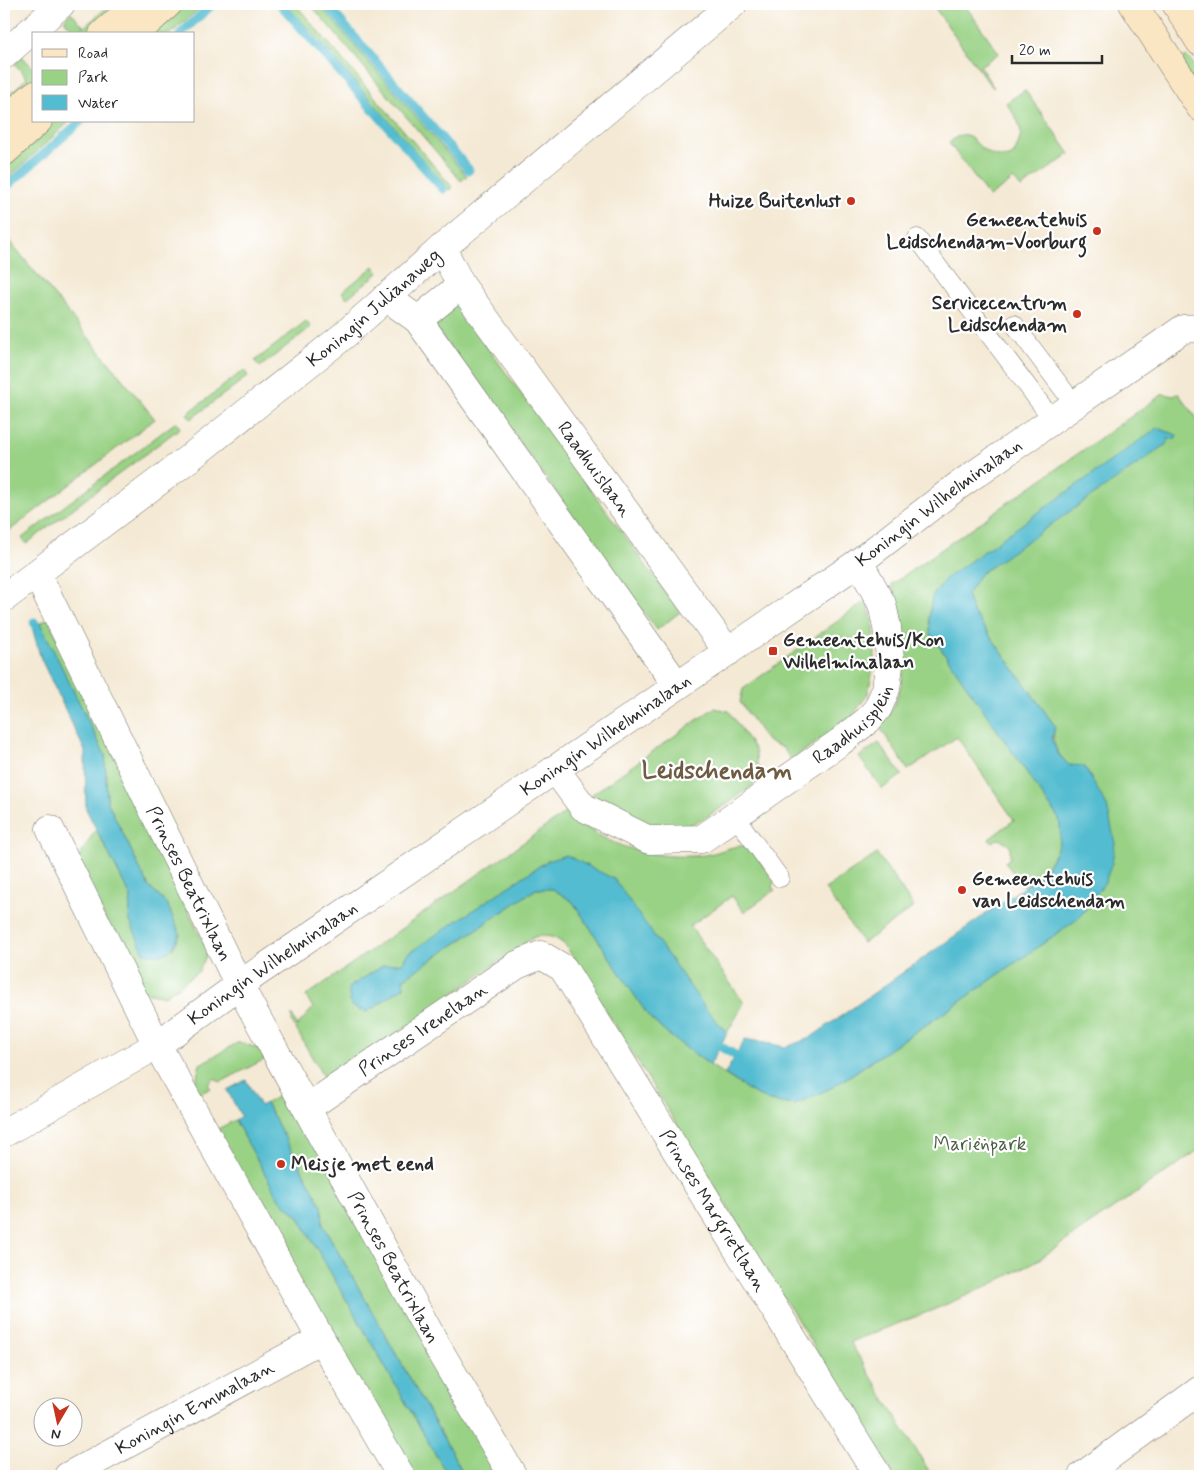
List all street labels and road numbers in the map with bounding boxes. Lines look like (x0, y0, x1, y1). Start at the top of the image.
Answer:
street label: Koningin Julianaweg (301, 243, 447, 373)
street label: Raadhuislaan (552, 416, 638, 522)
street label: Koningin Wilhelminalaan (850, 433, 1027, 573)
street label: Koningin Wilhelminalaan (515, 668, 696, 802)
street label: Raadhuisplein (807, 681, 899, 770)
street label: Prinses Beatrixlaan (140, 802, 238, 965)
street label: Koningin Wilhelminalaan (183, 895, 362, 1031)
street label: Prinses Irenelaan (353, 976, 492, 1082)
street label: Prinses Margrietlaan (654, 1125, 773, 1296)
street label: Prinses Beatrixlaan (342, 1187, 445, 1348)
street label: Koningin Emmalaan (111, 1354, 278, 1461)

